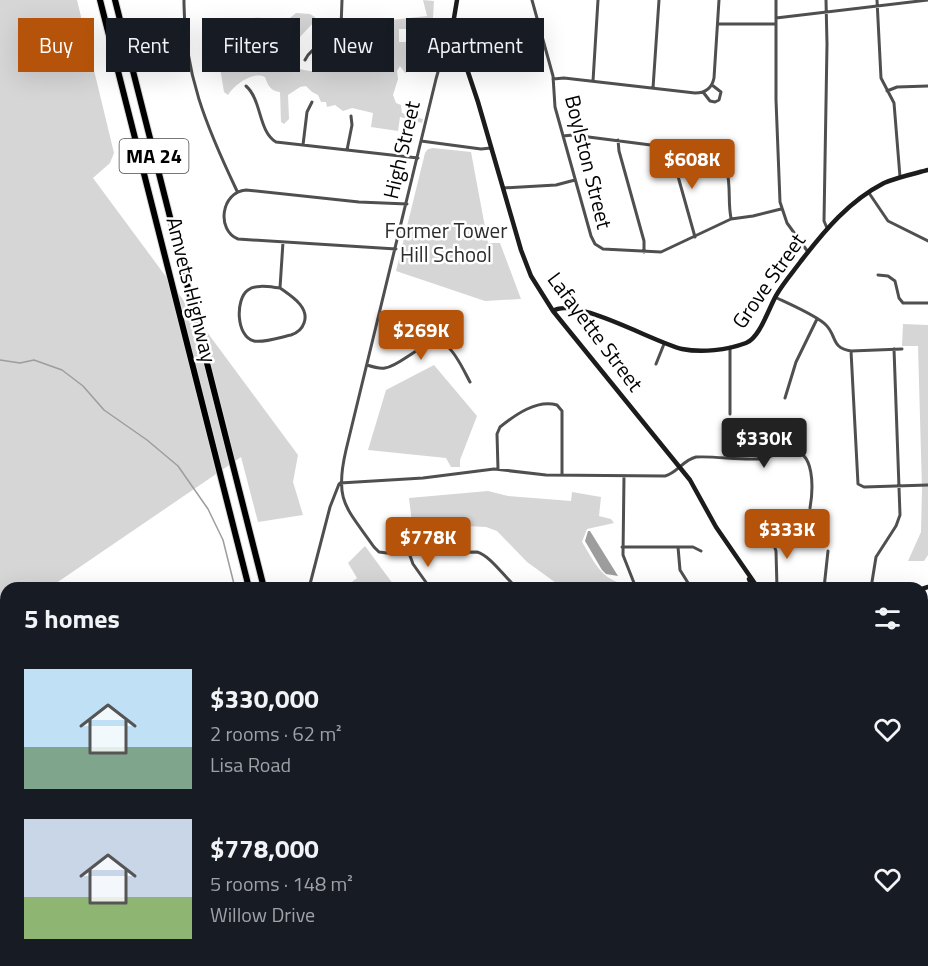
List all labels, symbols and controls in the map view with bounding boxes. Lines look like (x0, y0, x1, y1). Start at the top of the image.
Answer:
chip: Buy (18, 18, 94, 72)
chip: Rent (106, 18, 190, 72)
chip: Filters (202, 18, 300, 72)
chip: New (312, 18, 394, 72)
chip: Apartment (406, 18, 544, 72)
street label: Boylston Street (557, 91, 621, 233)
street label: High Street (374, 97, 428, 202)
road number: MA 24 (120, 139, 188, 173)
pin: $608K (650, 139, 734, 190)
text: $608K (664, 143, 720, 174)
street label: Amvets Highway (158, 213, 226, 366)
park label: Former Tower Hill School (385, 214, 507, 270)
street label: Grove Street (723, 226, 813, 335)
street label: Lafayette Street (540, 265, 652, 398)
pin: $269K (379, 310, 463, 361)
text: $269K (393, 314, 449, 345)
pin: $330K (722, 418, 806, 469)
text: $330K (736, 422, 792, 453)
pin: $333K (745, 509, 829, 560)
text: $333K (759, 513, 815, 544)
pin: $778K (386, 517, 470, 568)
text: $778K (400, 521, 456, 552)
text: 5 homes (24, 599, 120, 638)
icon: filters (871, 602, 904, 635)
text: $330,000 (210, 679, 319, 718)
icon: home (72, 693, 144, 765)
icon: heart (871, 713, 904, 746)
text: 2 rooms · 62 m² (210, 718, 342, 749)
text: Lisa Road (210, 749, 291, 780)
text: $778,000 (210, 829, 319, 868)
icon: home (72, 843, 144, 915)
icon: heart (871, 863, 904, 896)
text: 5 rooms · 148 m² (210, 868, 353, 899)
text: Willow Drive (210, 899, 315, 930)

